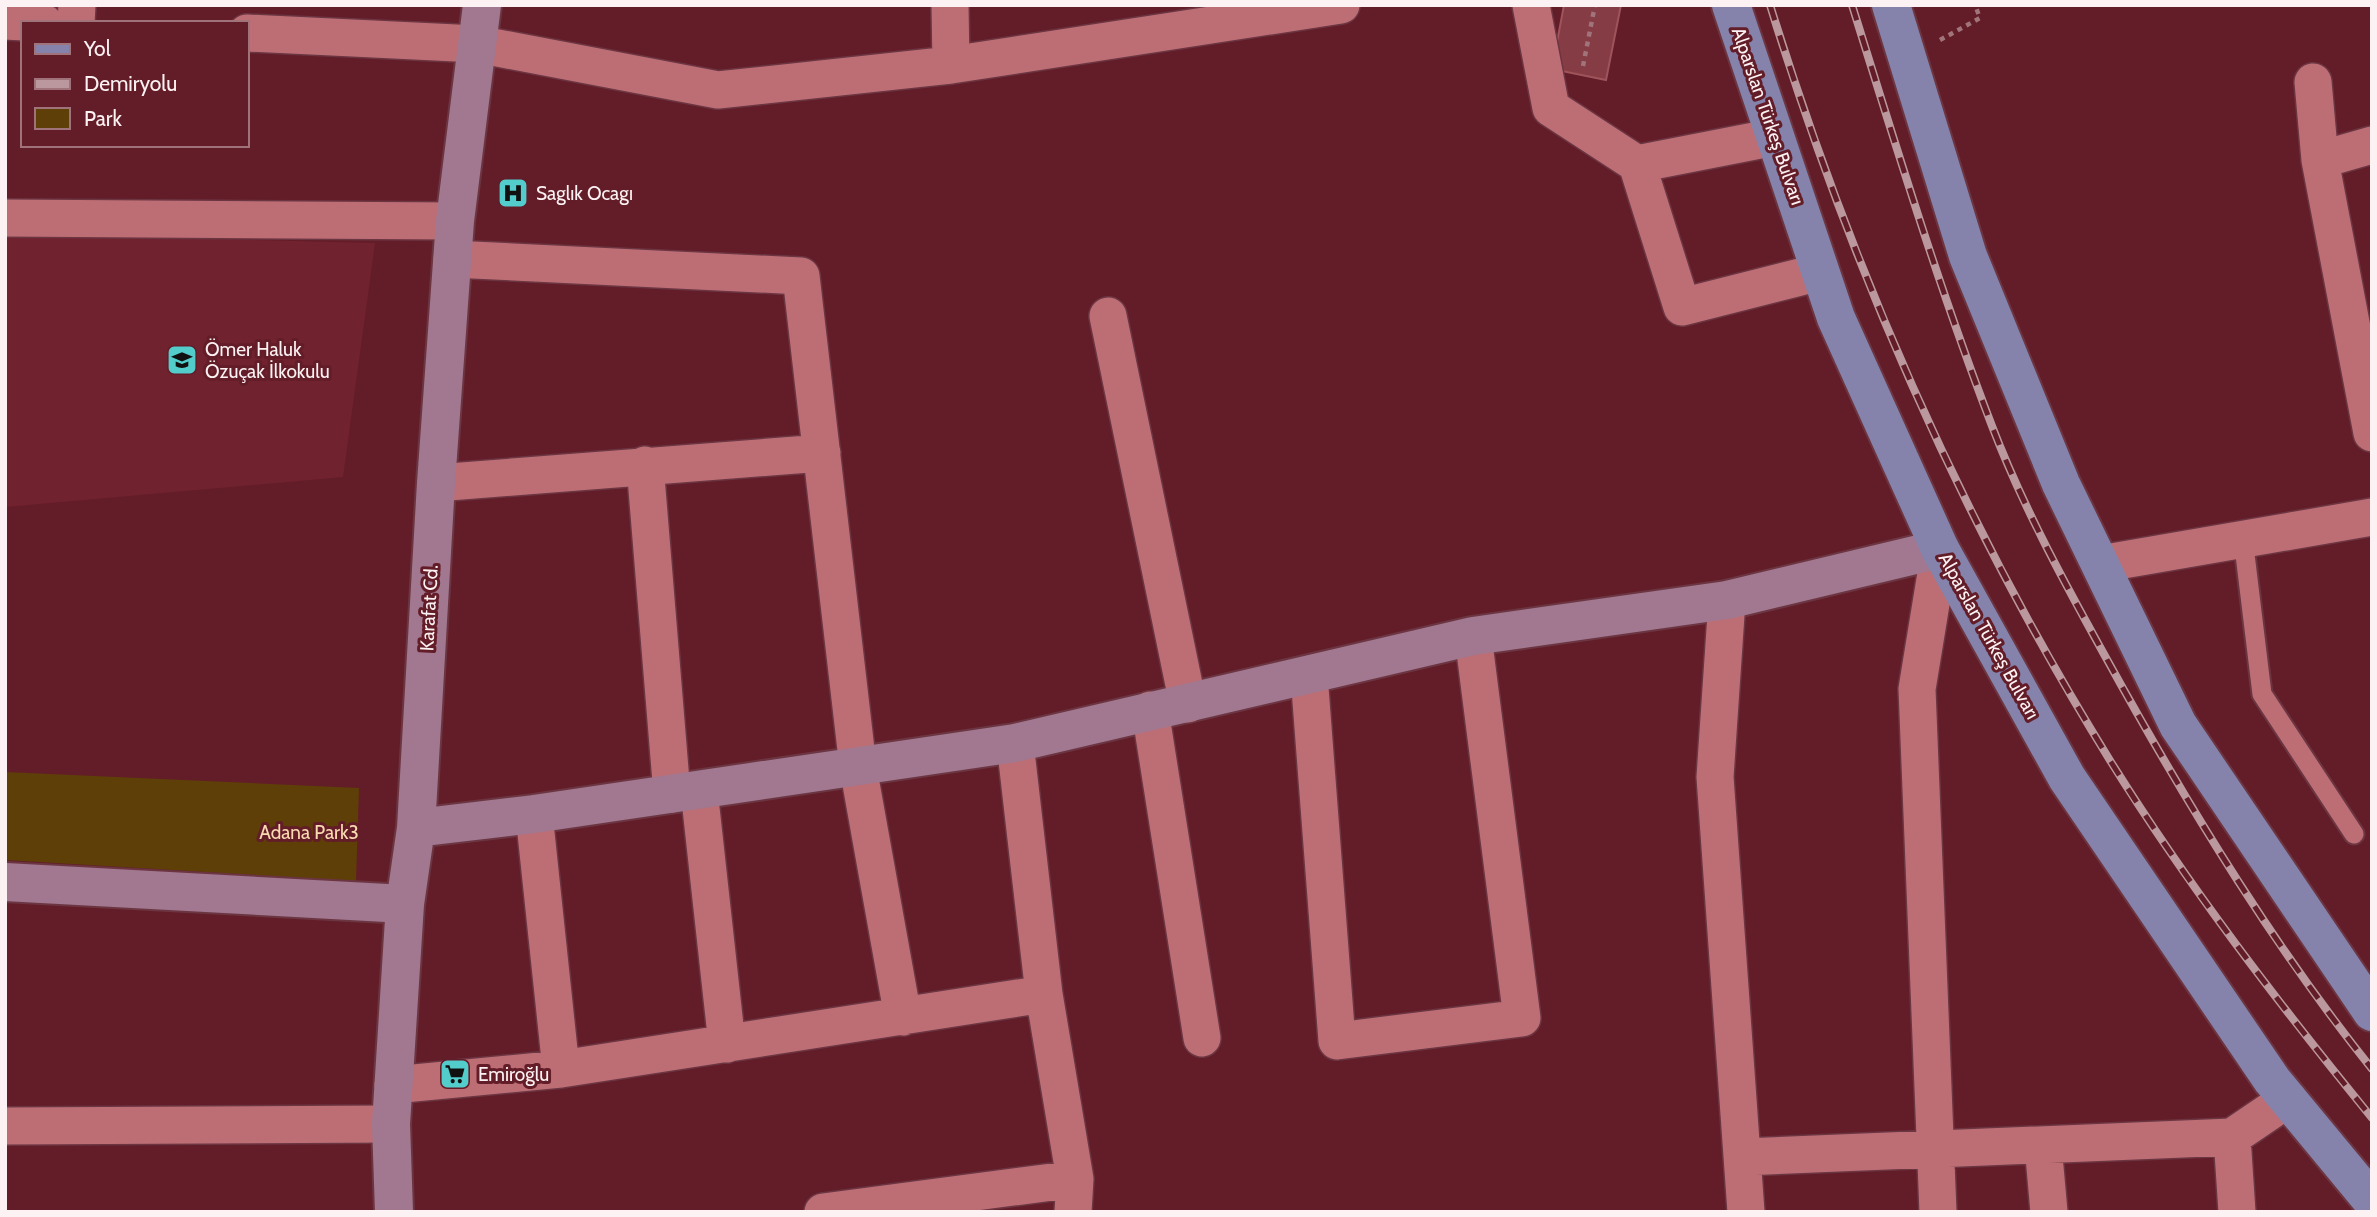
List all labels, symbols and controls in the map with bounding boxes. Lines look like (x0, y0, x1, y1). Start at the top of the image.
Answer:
legend (21, 21, 248, 147)
street label: Alparslan Türkeş Bulvarı (1727, 24, 1809, 208)
text: Yol (83, 36, 111, 61)
text: Demiryolu (84, 71, 177, 96)
text: Park (84, 106, 122, 131)
hospital icon: Saglık Ocagı (496, 176, 530, 210)
place label: Saglık Ocagı (536, 182, 633, 205)
place label: Ömer Haluk Özuçak İlkokulu (205, 338, 330, 383)
school or university icon: Ömer Haluk Özuçak İlkokulu (165, 343, 199, 377)
street label: Alparslan Türkeş Bulvarı (1934, 549, 2044, 723)
street label: Karafat Cd. (415, 564, 443, 652)
park label: Adana Park3 (259, 821, 359, 844)
supermarket icon: Emiroğlu (438, 1057, 472, 1091)
place label: Emiroğlu (478, 1063, 549, 1086)

